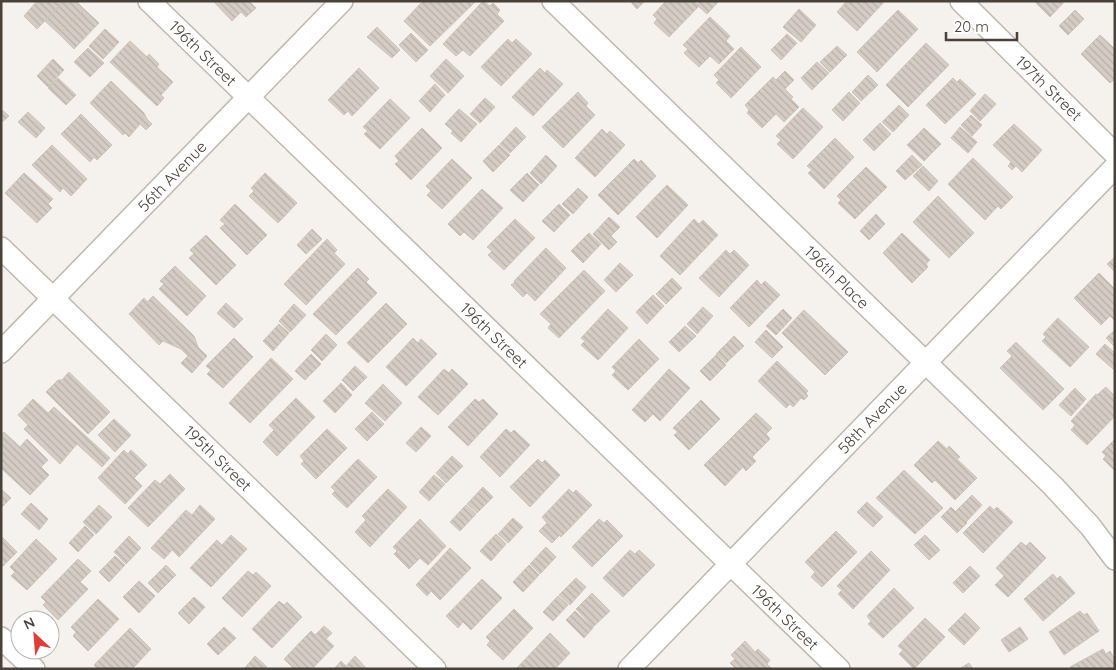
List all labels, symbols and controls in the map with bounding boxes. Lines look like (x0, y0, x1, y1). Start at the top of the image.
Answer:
scale bar (946, 10, 1017, 42)
street label: 196th Street (165, 16, 241, 90)
text: 20 m (954, 17, 989, 36)
street label: 197th Street (1011, 51, 1087, 125)
street label: 56th Avenue (133, 136, 211, 216)
street label: 196th Place (800, 241, 874, 313)
street label: 196th Street (456, 298, 532, 372)
street label: 58th Avenue (833, 378, 911, 458)
street label: 195th Street (180, 421, 256, 495)
street label: 196th Street (747, 580, 823, 654)
north arrow (10, 610, 60, 660)
text: N (21, 613, 38, 634)

